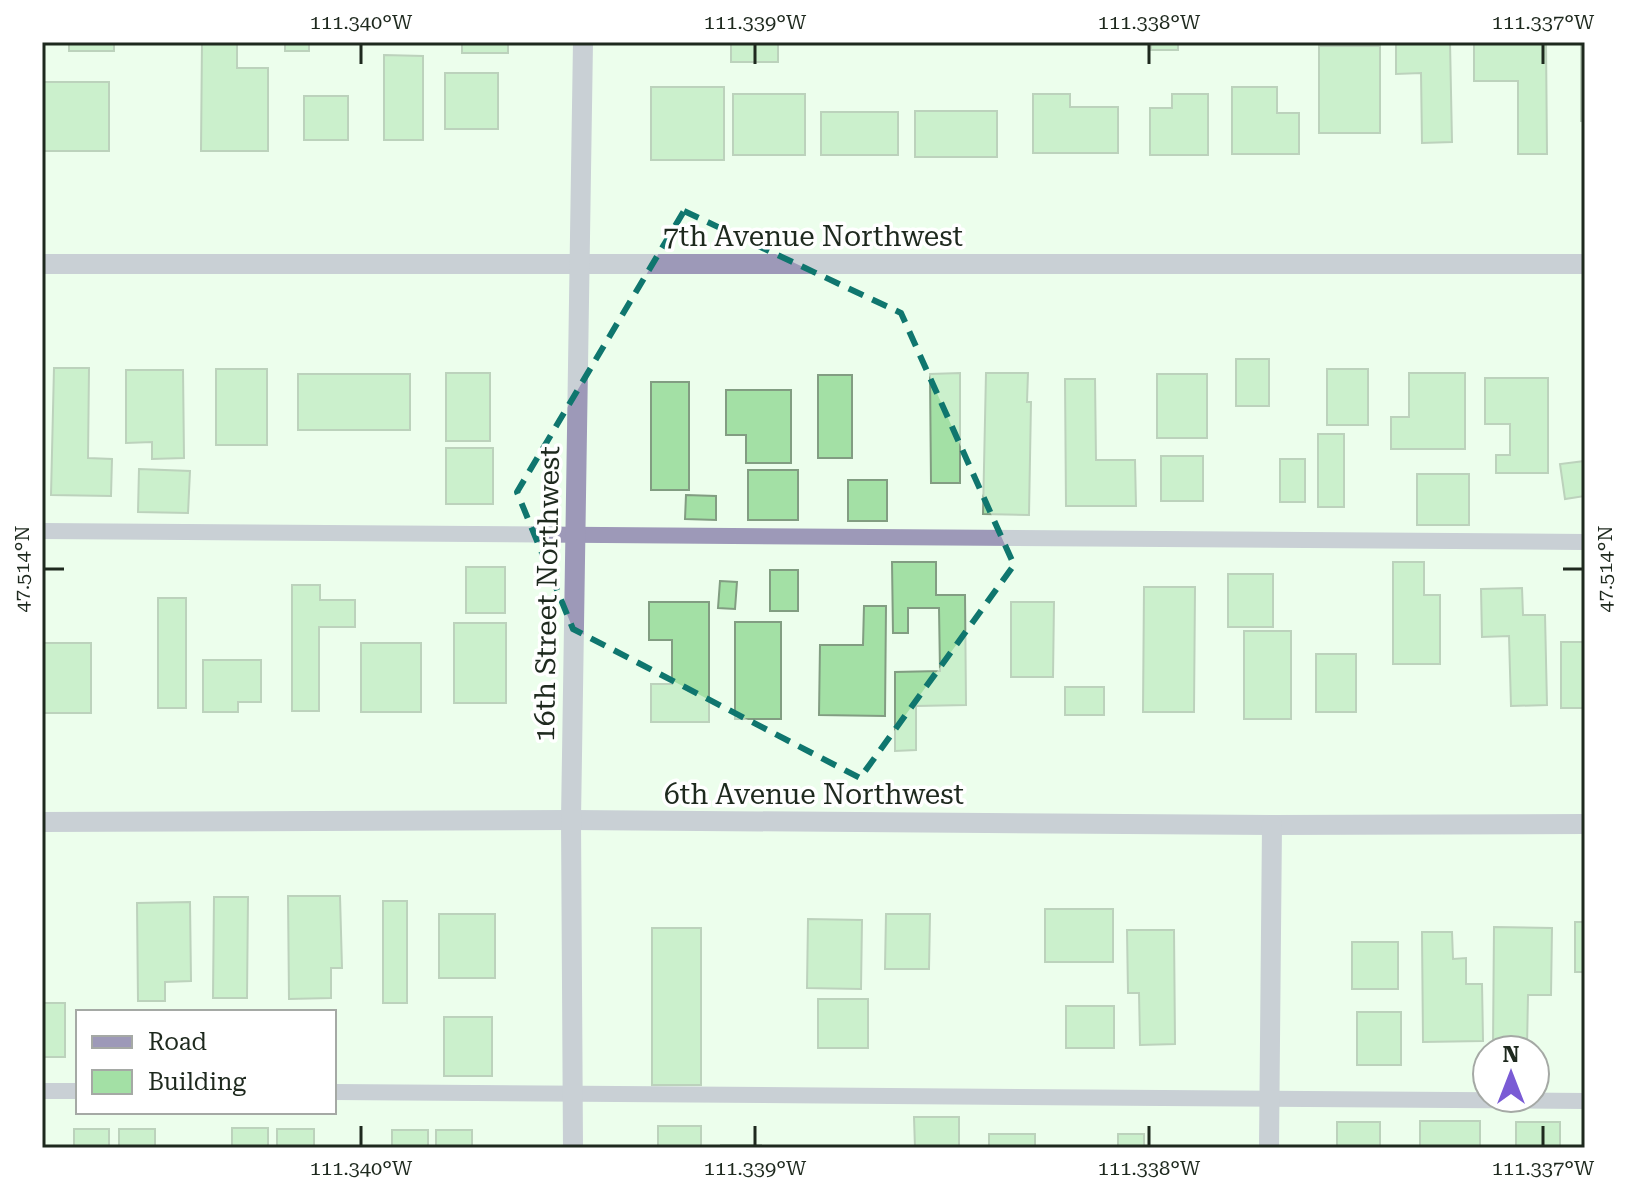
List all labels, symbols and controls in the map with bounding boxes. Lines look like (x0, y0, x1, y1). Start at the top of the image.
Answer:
text: 111.340°W (310, 10, 413, 34)
text: 111.339°W (704, 10, 807, 34)
text: 111.338°W (1098, 10, 1201, 34)
text: 111.337°W (1492, 10, 1595, 34)
street label: 7th Avenue Northwest (663, 220, 963, 253)
street label: 16th Street Northwest (528, 446, 566, 742)
text: 47.514°N (10, 526, 34, 612)
text: 47.514°N (1593, 526, 1617, 612)
street label: 6th Avenue Northwest (664, 778, 964, 811)
legend (76, 1010, 336, 1114)
text: Road (148, 1028, 207, 1056)
north arrow (1471, 1034, 1551, 1114)
text: N (1503, 1042, 1520, 1067)
text: Building (148, 1068, 246, 1096)
text: 111.340°W (310, 1156, 413, 1180)
text: 111.339°W (704, 1156, 807, 1180)
text: 111.338°W (1098, 1156, 1201, 1180)
text: 111.337°W (1492, 1156, 1595, 1180)

